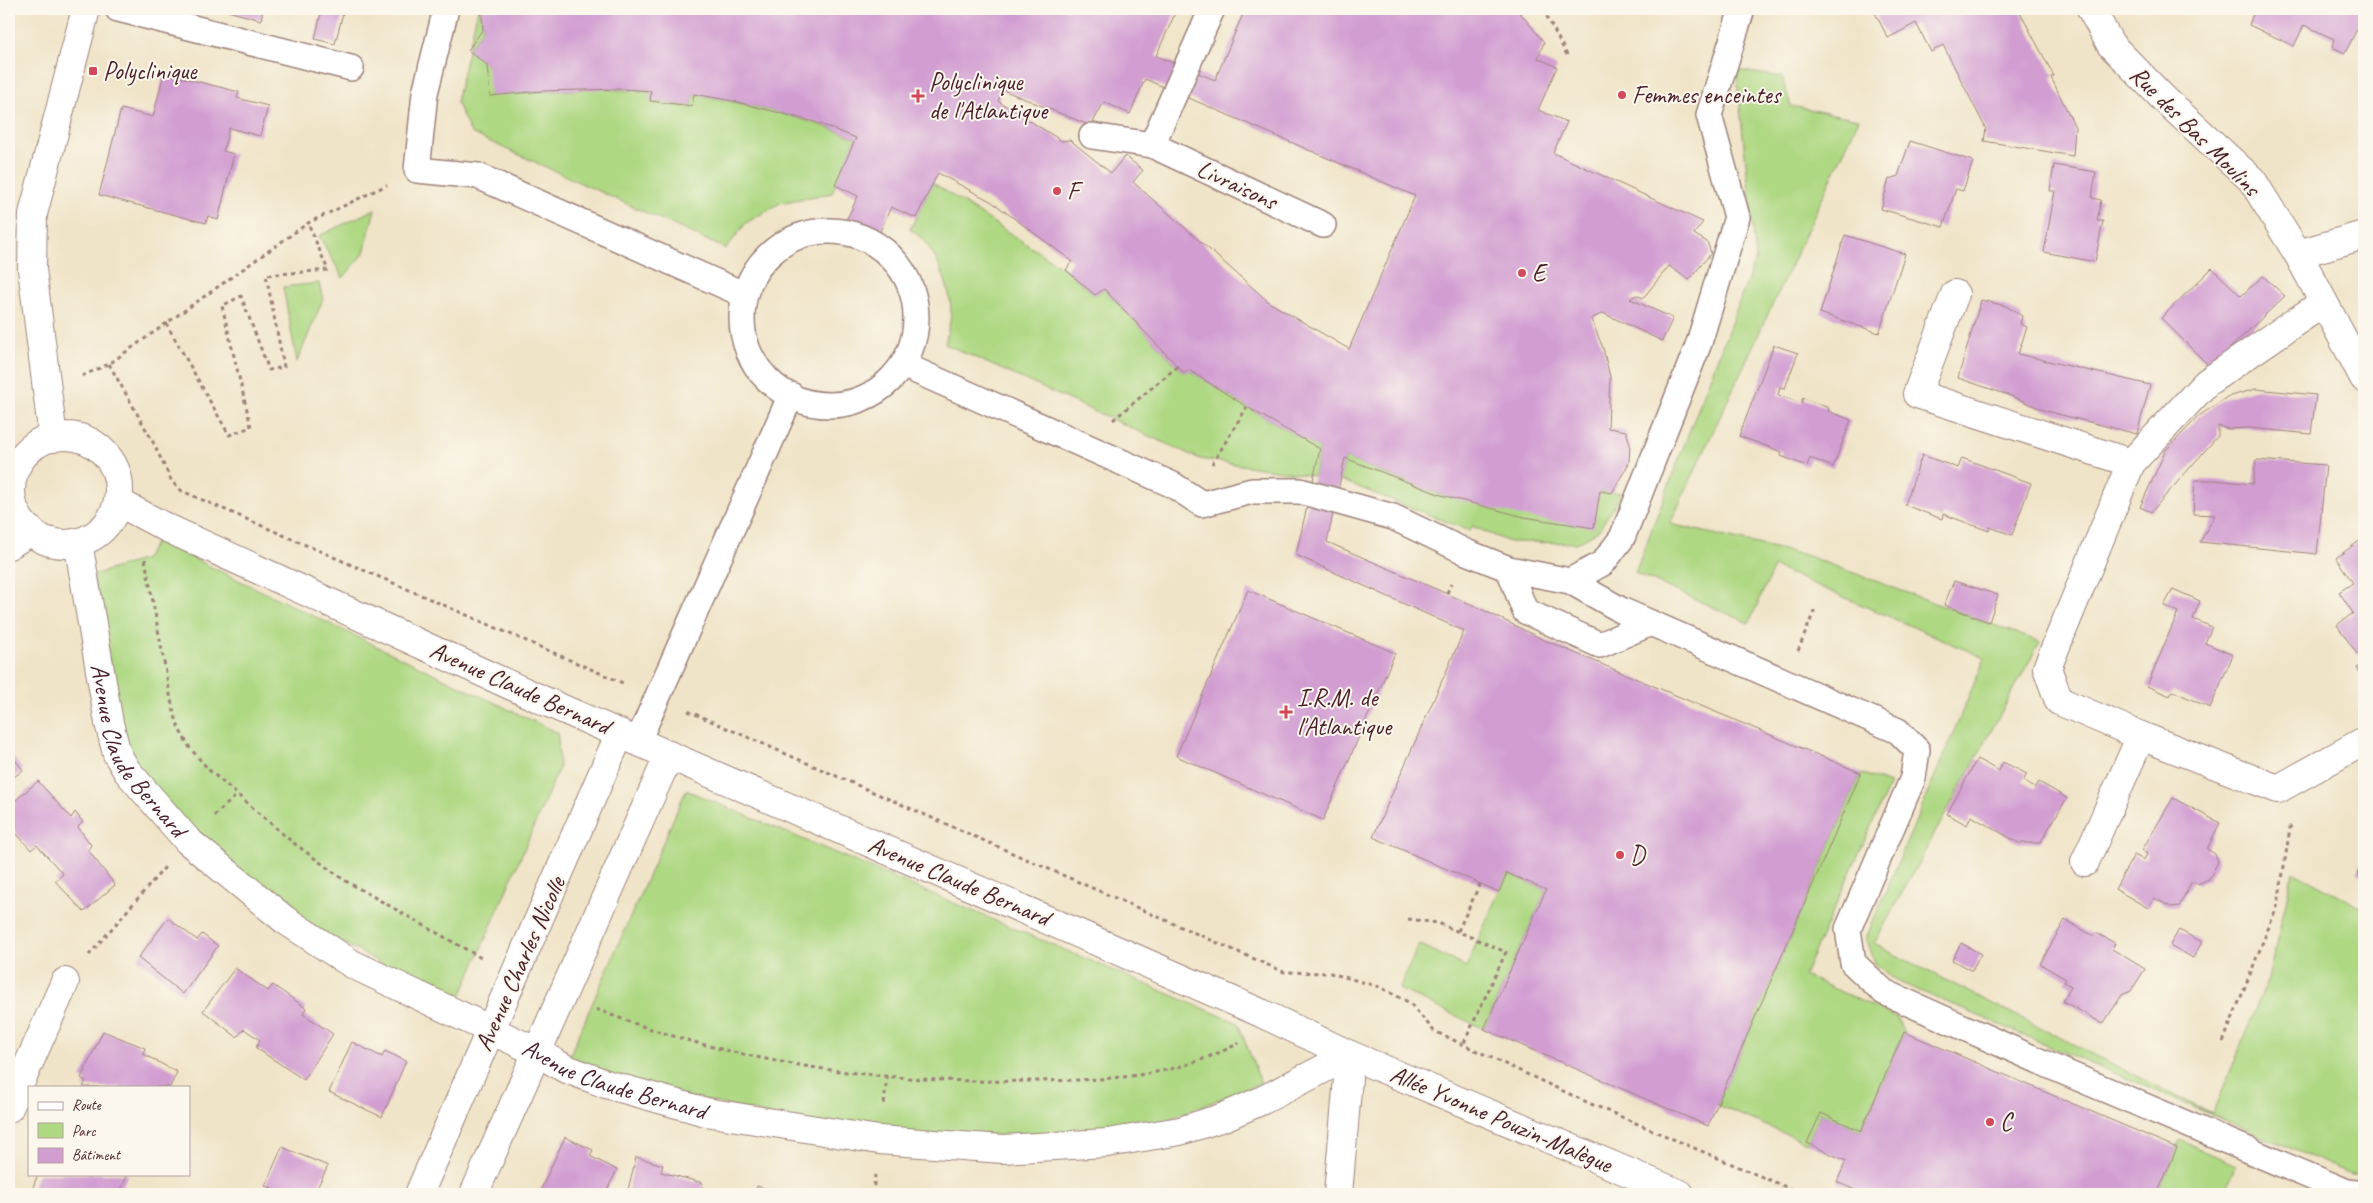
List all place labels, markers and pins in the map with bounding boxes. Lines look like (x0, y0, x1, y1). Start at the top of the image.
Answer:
place label: Polyclinique (103, 55, 198, 87)
marker: Polyclinique (87, 65, 99, 77)
place label: Polyclinique de l'Atlantique (929, 66, 1049, 127)
place label: Femmes enceintes (1632, 79, 1783, 111)
marker: Polyclinique de l'Atlantique (911, 89, 925, 103)
marker: Femmes enceintes (1616, 89, 1628, 101)
place label: F (1067, 175, 1084, 207)
marker: F (1051, 185, 1063, 197)
place label: E (1532, 257, 1548, 289)
marker: E (1516, 267, 1528, 279)
place label: I.R.M. de l'Atlantique (1297, 682, 1393, 743)
marker: I.R.M. de l'Atlantique (1279, 705, 1293, 719)
place label: D (1630, 839, 1647, 871)
marker: D (1614, 849, 1626, 861)
place label: C (2000, 1106, 2014, 1138)
marker: C (1984, 1116, 1996, 1128)

